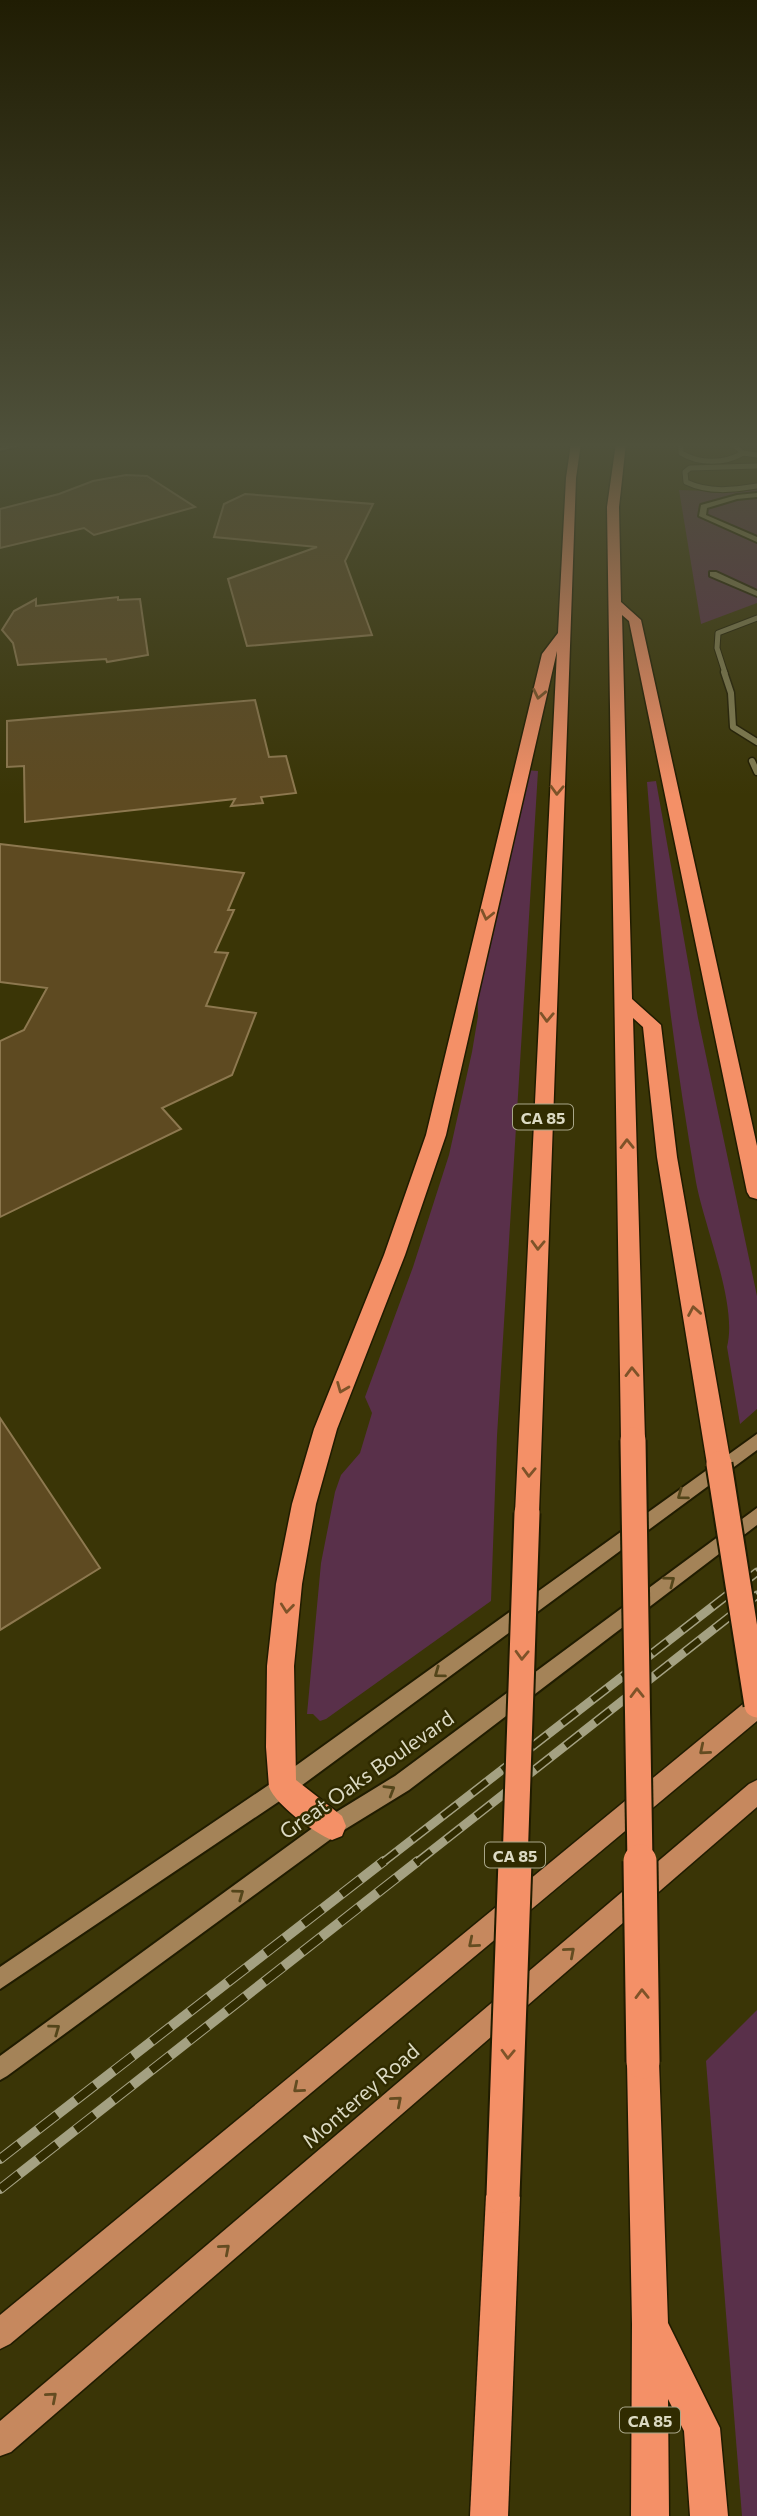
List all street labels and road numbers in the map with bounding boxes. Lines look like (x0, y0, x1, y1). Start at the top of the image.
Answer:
road number: CA 85 (513, 1105, 573, 1130)
street label: Great Oaks Boulevard (274, 1704, 458, 1844)
road number: CA 85 (485, 1842, 545, 1868)
street label: Monterey Road (296, 2037, 424, 2153)
road number: CA 85 (620, 2408, 680, 2432)

